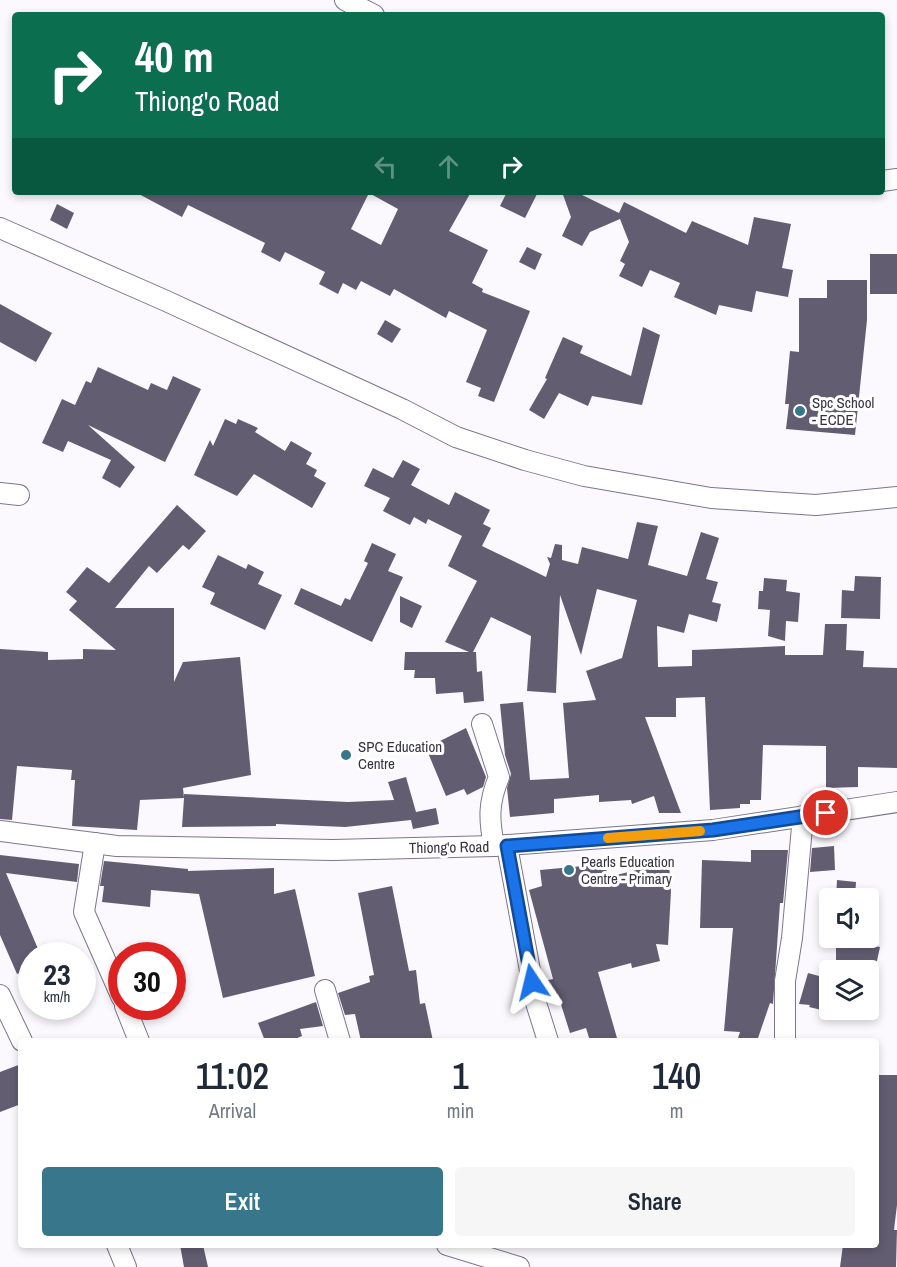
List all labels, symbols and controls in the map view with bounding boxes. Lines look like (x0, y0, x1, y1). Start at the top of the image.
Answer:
text: 40 m (135, 29, 214, 85)
icon: right (36, 36, 114, 114)
text: Thiong'o Road (135, 83, 280, 119)
icon: left (369, 150, 402, 183)
icon: ahead (432, 150, 465, 183)
icon: right (495, 150, 528, 183)
place label: Spc School - ECDE (812, 392, 874, 430)
marker: Spc School - ECDE (793, 404, 807, 418)
place label: SPC Education Centre (358, 736, 442, 774)
marker: SPC Education Centre (339, 748, 353, 762)
pin (800, 787, 851, 838)
icon: arrive (809, 796, 842, 829)
street label: Thiong'o Road (409, 836, 489, 858)
place label: Pearls Education Centre - Primary (581, 851, 675, 889)
marker: Pearls Education Centre - Primary (562, 863, 576, 877)
map controls (819, 888, 879, 1020)
button: sound (819, 888, 879, 948)
speed limit sign: 30 (108, 942, 186, 1020)
position arrow (500, 950, 564, 1014)
text: 23 (43, 954, 71, 994)
button: layers (819, 960, 879, 1020)
text: km/h (44, 986, 70, 1007)
text: 11:02 (196, 1052, 269, 1100)
text: 1 (452, 1052, 469, 1100)
text: 140 (652, 1052, 701, 1100)
text: Arrival (209, 1097, 256, 1124)
text: min (447, 1097, 474, 1124)
text: m (670, 1097, 683, 1124)
button: Exit (42, 1167, 443, 1236)
button: Share (455, 1167, 855, 1236)

